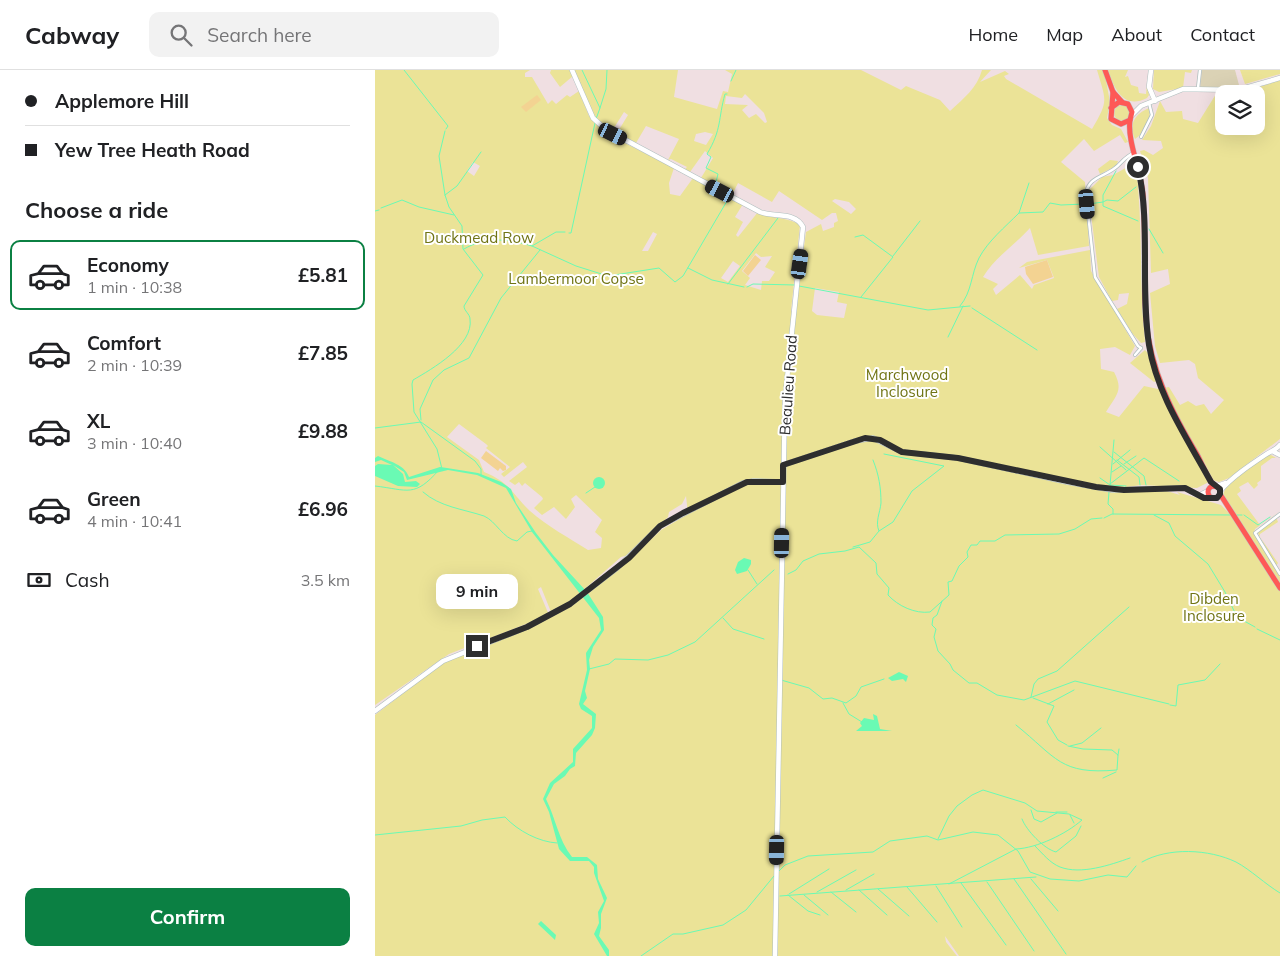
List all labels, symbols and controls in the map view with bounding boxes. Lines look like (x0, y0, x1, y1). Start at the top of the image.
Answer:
search box (149, 12, 499, 57)
text: Cabway (25, 20, 119, 50)
icon: search (167, 21, 195, 49)
text: Search here (207, 23, 312, 47)
text: Home (968, 23, 1018, 46)
text: Map (1046, 23, 1083, 46)
text: About (1111, 23, 1162, 46)
text: Contact (1190, 23, 1255, 46)
map controls (1215, 85, 1265, 135)
button: layers (1215, 85, 1265, 135)
text: Applemore Hill (55, 89, 189, 113)
car (596, 121, 629, 147)
text: Yew Tree Heath Road (55, 138, 250, 162)
route start (1127, 156, 1149, 178)
car (703, 178, 736, 204)
car (1078, 188, 1095, 220)
text: Choose a ride (25, 196, 168, 224)
park label: Duckmead Row (424, 228, 534, 247)
car (790, 248, 809, 280)
icon: car (27, 253, 72, 298)
text: Economy (87, 253, 169, 277)
text: £5.81 (298, 263, 348, 287)
park label: Lambermoor Copse (508, 269, 644, 288)
text: 1 min · 10:38 (87, 277, 182, 297)
icon: car (27, 331, 72, 376)
text: Comfort (87, 331, 161, 355)
street label: Beaulieu Road (775, 334, 801, 436)
text: £7.85 (298, 341, 348, 365)
text: 2 min · 10:39 (87, 355, 182, 375)
park label: Marchwood Inclosure (866, 365, 948, 401)
icon: car (27, 409, 72, 454)
text: XL (87, 409, 110, 433)
text: £9.88 (298, 419, 348, 443)
text: 3 min · 10:40 (87, 433, 182, 453)
icon: car (27, 487, 72, 532)
text: Green (87, 487, 141, 511)
text: £6.96 (298, 497, 348, 521)
text: 4 min · 10:41 (87, 511, 182, 531)
car (774, 528, 789, 558)
icon: cash (25, 566, 53, 594)
text: Cash (65, 568, 110, 592)
text: 3.5 km (301, 570, 350, 590)
callout: 9 min (436, 574, 518, 608)
text: 9 min (456, 581, 498, 601)
park label: Dibden Inclosure (1183, 589, 1245, 625)
route end (466, 635, 488, 657)
car (769, 835, 784, 865)
button: Confirm (25, 888, 350, 946)

